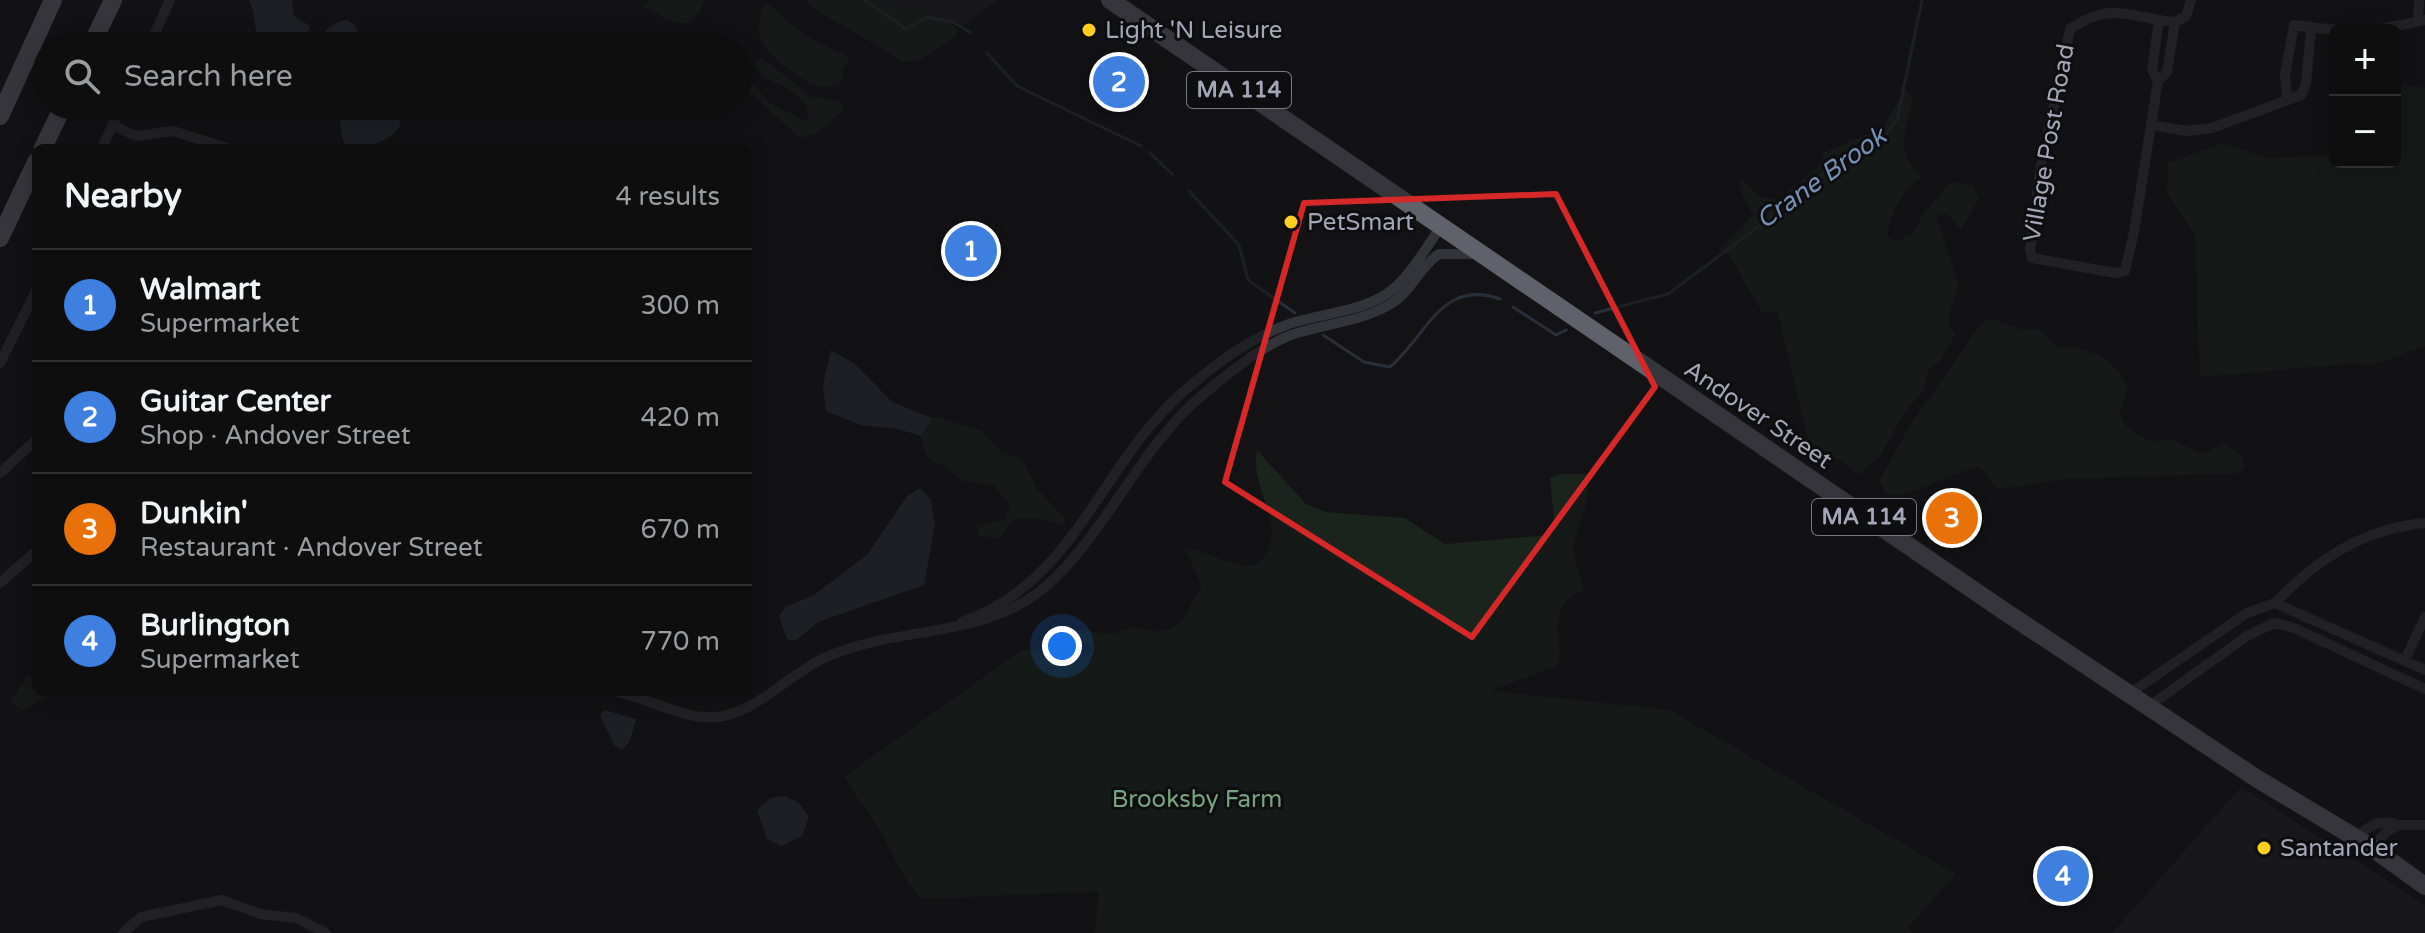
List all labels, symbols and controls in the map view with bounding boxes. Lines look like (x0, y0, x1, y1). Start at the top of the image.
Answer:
place label: Light 'N Leisure (1105, 16, 1282, 45)
marker: Light 'N Leisure (1080, 21, 1098, 39)
map controls (2329, 24, 2401, 168)
button: + (2329, 24, 2401, 96)
search box (32, 32, 752, 120)
street label: Village Post Road (2017, 42, 2081, 244)
pin: 2 (1093, 52, 1145, 112)
icon: search (60, 54, 104, 98)
text: Search here (124, 58, 293, 95)
road number: MA 114 (1187, 72, 1291, 108)
button: − (2329, 96, 2401, 168)
water label: Crane Brook (1750, 119, 1893, 235)
text: Nearby (64, 176, 182, 217)
text: 4 results (615, 181, 720, 212)
place label: PetSmart (1307, 208, 1414, 237)
marker: PetSmart (1282, 213, 1300, 231)
pin: 1 (945, 221, 997, 281)
text: Walmart (140, 271, 261, 308)
text: 1 (82, 290, 98, 321)
text: 300 m (640, 290, 720, 321)
text: Supermarket (140, 308, 300, 339)
street label: Andover Street (1679, 355, 1837, 475)
text: Guitar Center (140, 383, 331, 420)
text: 2 (82, 402, 98, 433)
text: 420 m (640, 402, 720, 433)
text: Shop · Andover Street (140, 420, 411, 451)
pin: 3 (1926, 488, 1978, 548)
text: Dunkin' (140, 495, 248, 532)
road number: MA 114 (1812, 499, 1916, 535)
text: 3 (82, 514, 98, 545)
text: 670 m (640, 514, 720, 545)
text: Restaurant · Andover Street (140, 532, 483, 563)
text: Burlington (140, 607, 290, 644)
text: 4 (82, 626, 98, 657)
text: 770 m (640, 626, 720, 657)
your location (1042, 626, 1082, 666)
text: Supermarket (140, 644, 300, 675)
park label: Brooksby Farm (1112, 785, 1282, 814)
place label: Santander (2280, 834, 2399, 863)
marker: Santander (2255, 839, 2273, 857)
pin: 4 (2037, 846, 2089, 906)

